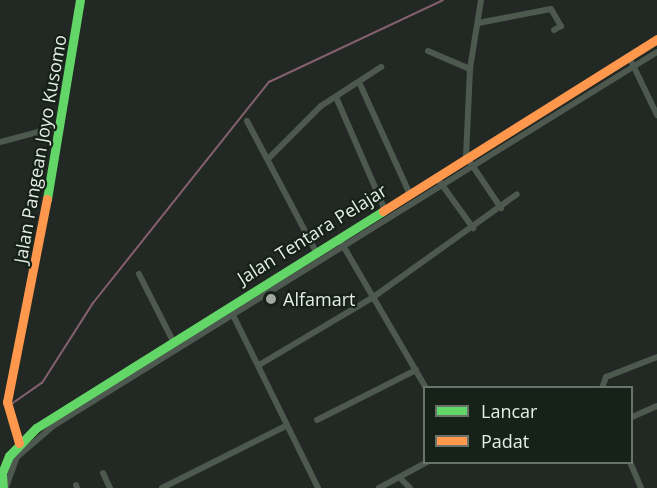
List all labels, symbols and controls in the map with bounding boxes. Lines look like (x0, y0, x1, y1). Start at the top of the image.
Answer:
street label: Jalan Pangean Joyo Kusomo (9, 33, 71, 265)
street label: Jalan Tentara Pelajar (233, 179, 391, 289)
place label: Alfamart (283, 288, 355, 310)
marker: Alfamart (264, 292, 278, 306)
legend (423, 386, 633, 464)
text: Lancar (481, 399, 537, 423)
text: Padat (481, 429, 529, 453)

